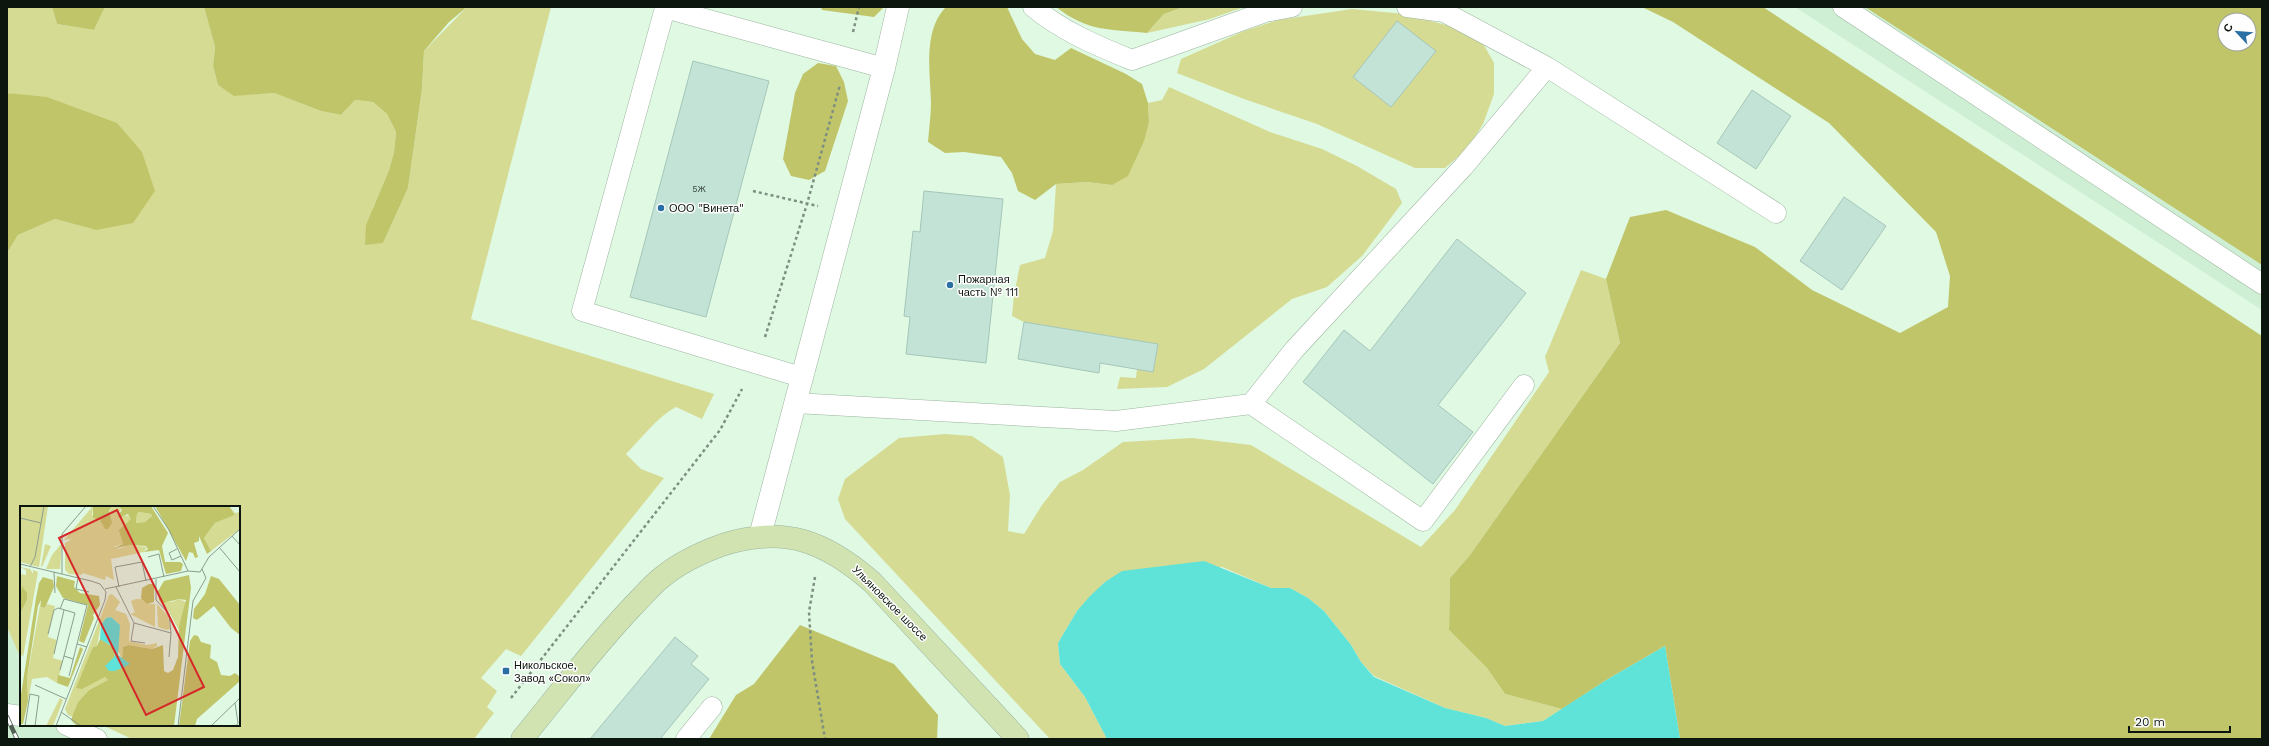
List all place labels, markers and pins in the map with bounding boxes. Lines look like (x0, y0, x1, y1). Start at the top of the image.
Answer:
place label: ООО "Винета" (669, 202, 744, 215)
marker: ООО "Винета" (656, 203, 666, 213)
place label: Пожарная часть № 111 (958, 273, 1018, 299)
marker: Пожарная часть № 111 (945, 280, 955, 290)
place label: Никольское, Завод «Сокол» (514, 659, 591, 685)
marker: Никольское, Завод «Сокол» (501, 666, 511, 676)

